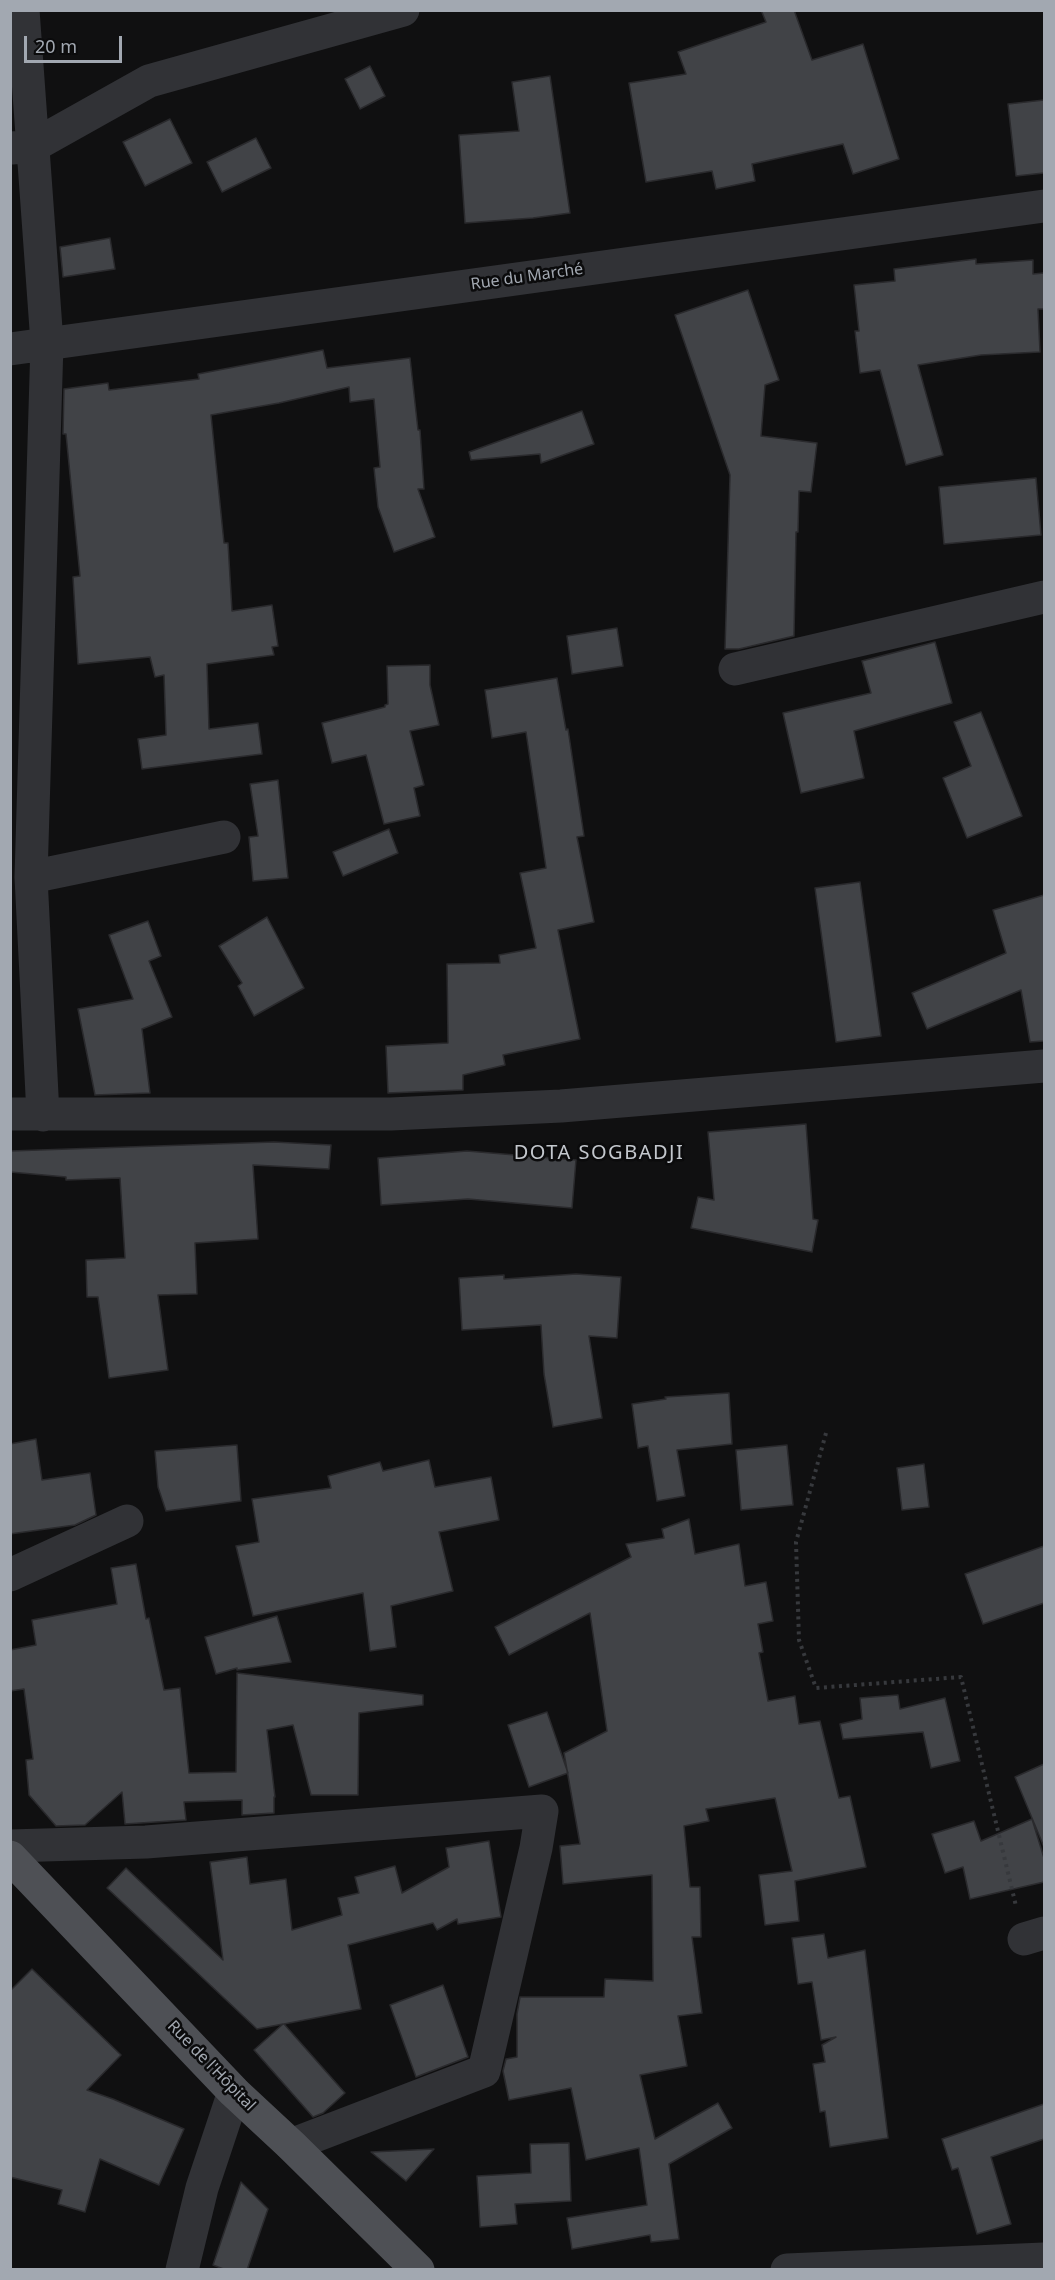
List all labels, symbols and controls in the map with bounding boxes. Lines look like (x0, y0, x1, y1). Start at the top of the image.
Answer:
scale bar (27, 24, 124, 62)
text: 20 m (35, 34, 77, 58)
street label: Rue du Marché (470, 260, 584, 294)
district label: DOTA SOGBADJI (514, 1141, 684, 1165)
street label: Rue de l'Hôpital (163, 2017, 259, 2115)

